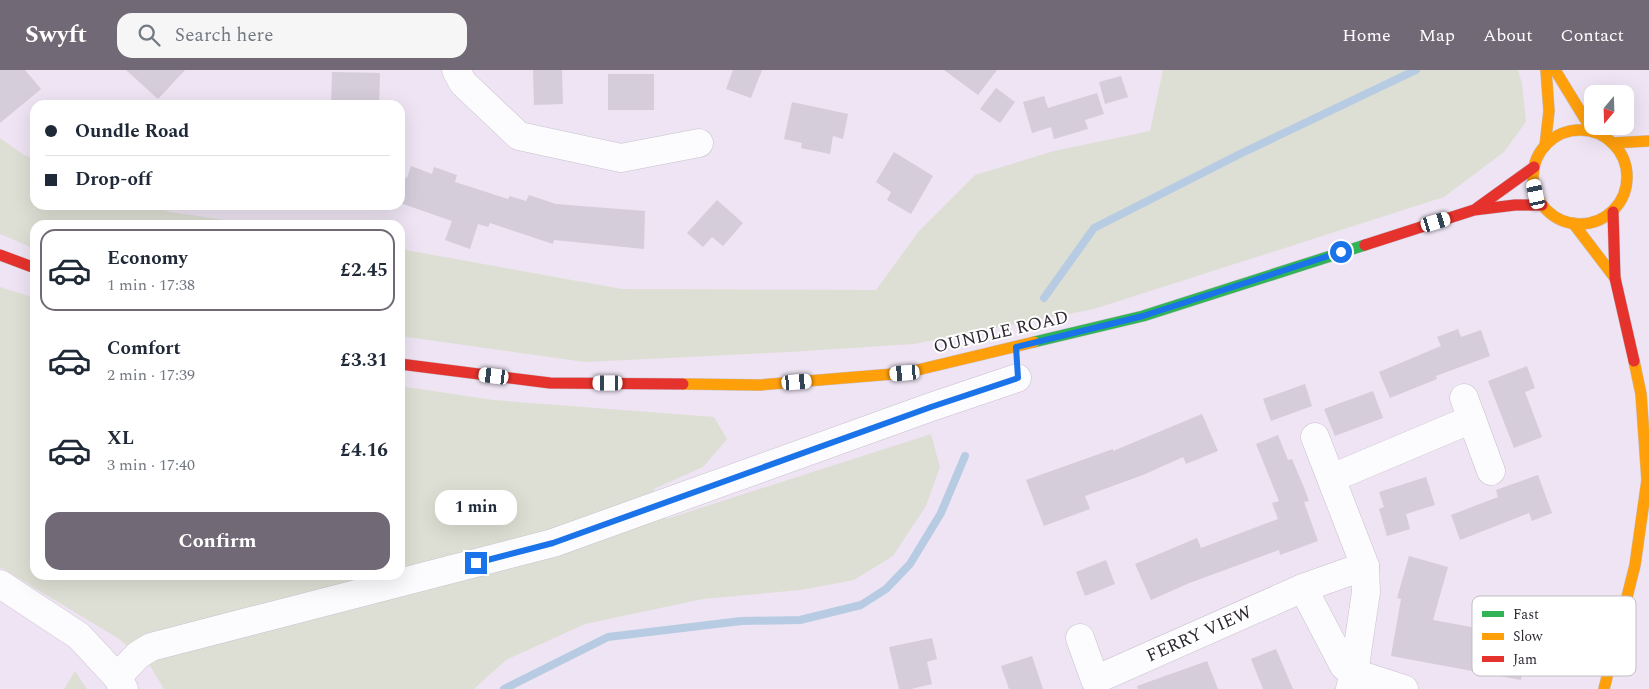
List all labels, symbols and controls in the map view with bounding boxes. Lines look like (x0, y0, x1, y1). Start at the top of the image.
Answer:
search box (117, 13, 467, 58)
text: Swyft (25, 17, 87, 53)
icon: search (135, 21, 163, 49)
text: Search here (175, 21, 273, 50)
text: Home (1342, 22, 1391, 49)
text: Map (1419, 22, 1455, 49)
text: About (1483, 22, 1533, 49)
text: Contact (1561, 22, 1624, 49)
north arrow (1584, 85, 1634, 135)
map controls (1584, 85, 1634, 135)
text: Oundle Road (75, 117, 189, 146)
text: Drop-off (75, 165, 152, 194)
car (1525, 178, 1546, 210)
car (1419, 210, 1452, 234)
route start (1330, 241, 1352, 263)
text: Economy (107, 244, 188, 273)
icon: car (47, 248, 92, 293)
text: £2.45 (340, 256, 388, 285)
text: 1 min · 17:38 (107, 273, 195, 297)
street label: OUNDLE ROAD (931, 303, 1071, 361)
text: Comfort (107, 334, 181, 363)
icon: car (47, 338, 92, 383)
text: £3.31 (340, 346, 388, 375)
text: 2 min · 17:39 (107, 363, 195, 387)
car (889, 364, 920, 382)
car (478, 367, 509, 385)
car (781, 373, 812, 391)
car (593, 376, 623, 391)
text: XL (107, 424, 134, 453)
icon: car (47, 428, 92, 473)
text: £4.16 (340, 436, 388, 465)
text: 3 min · 17:40 (107, 453, 195, 477)
callout: 1 min (435, 490, 517, 526)
text: 1 min (455, 495, 497, 519)
button: Confirm (45, 512, 390, 570)
route end (465, 552, 487, 574)
legend (1472, 596, 1636, 676)
street label: FERRY VIEW (1142, 599, 1257, 669)
text: Fast (1513, 604, 1539, 625)
text: Slow (1513, 626, 1543, 647)
text: Jam (1513, 649, 1537, 670)

